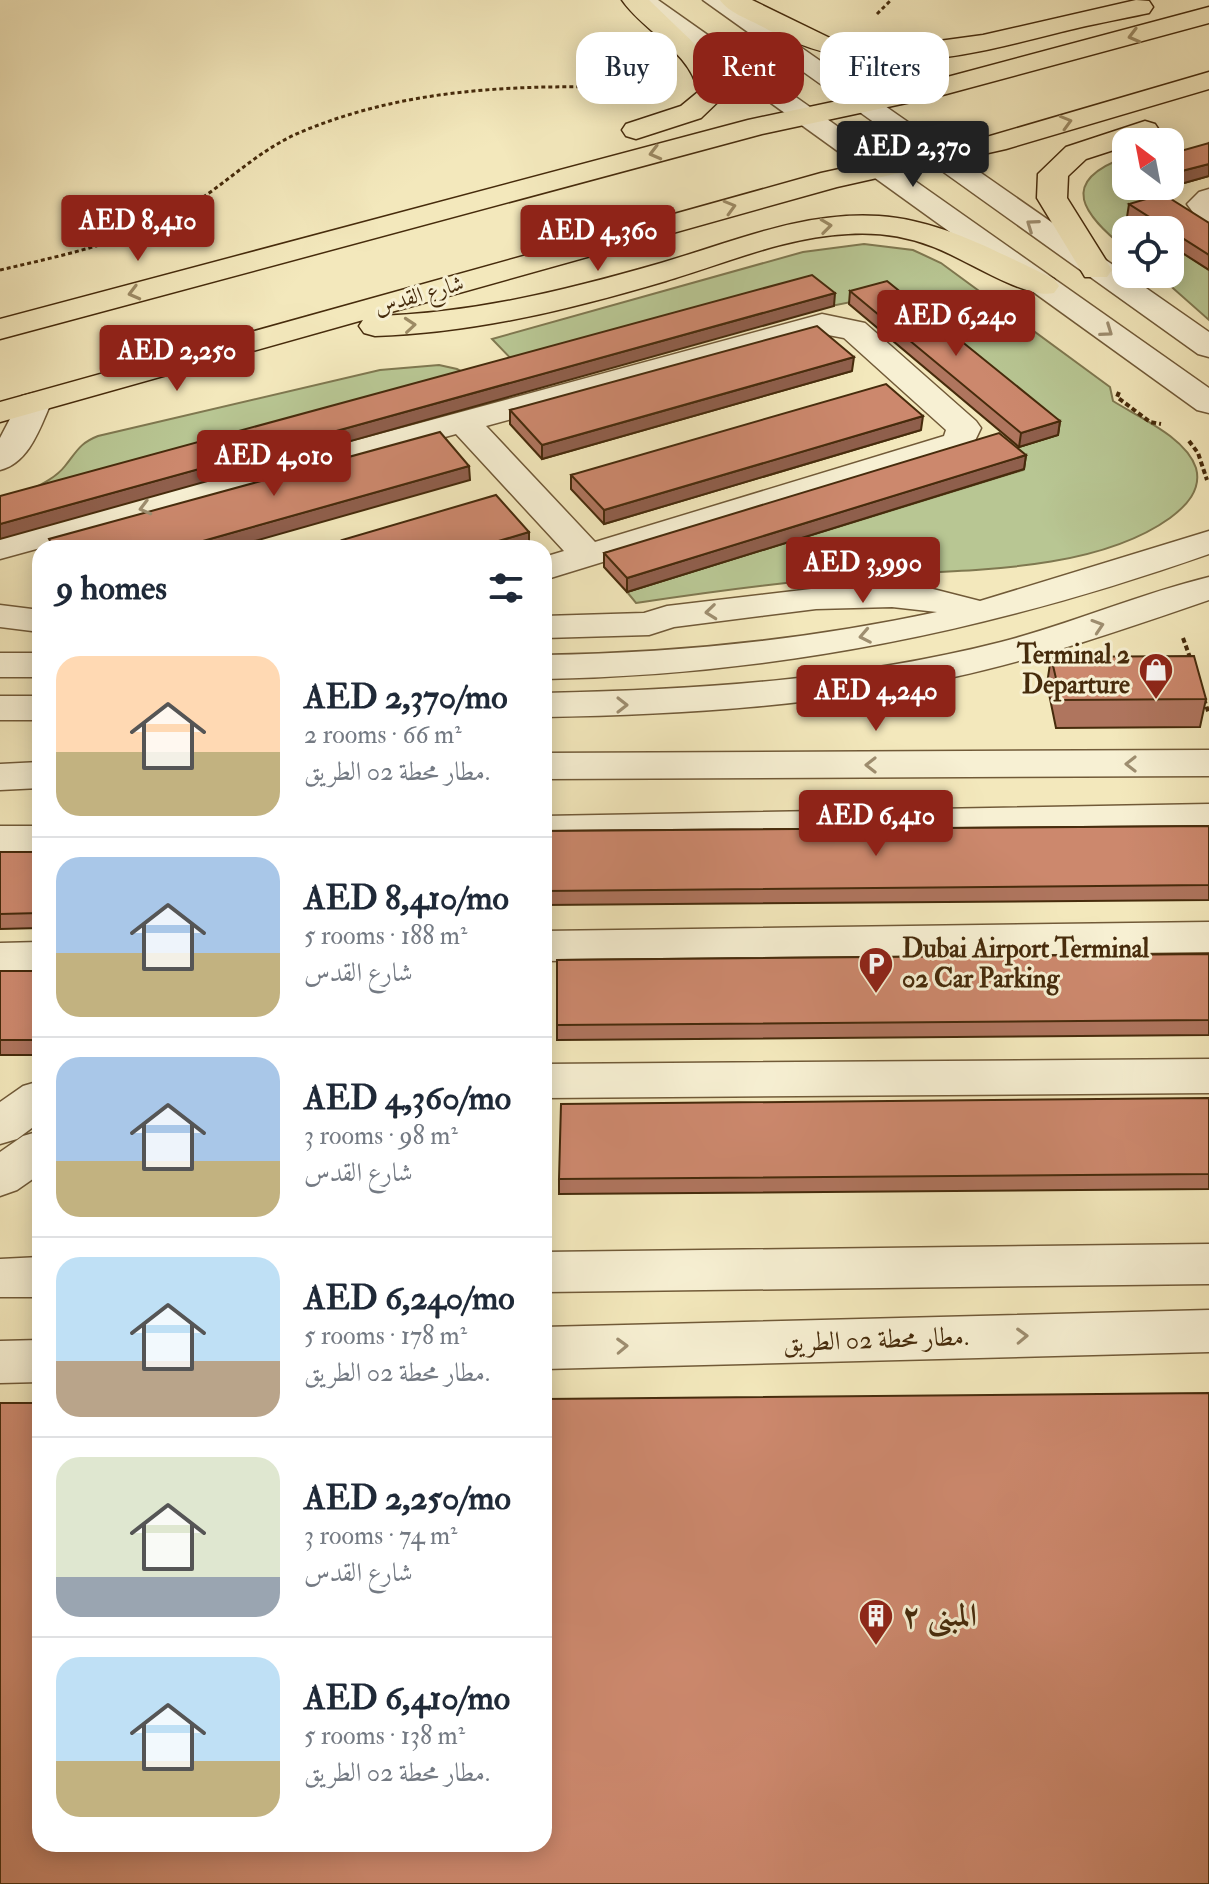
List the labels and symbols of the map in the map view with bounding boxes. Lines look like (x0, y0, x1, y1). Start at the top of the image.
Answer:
one-way arrow (1127, 26, 1141, 43)
one-way arrow (1059, 115, 1072, 131)
pin: AED 2,370 (821, 121, 1005, 189)
north arrow (1112, 128, 1184, 200)
one-way arrow (649, 144, 663, 160)
pin: AED 8,410 (46, 195, 230, 263)
one-way arrow (723, 200, 736, 217)
pin: AED 4,360 (506, 205, 690, 273)
one-way arrow (820, 218, 833, 235)
one-way arrow (1026, 220, 1041, 235)
street label: شارع القدس (371, 269, 468, 325)
one-way arrow (128, 283, 142, 300)
pin: AED 6,240 (864, 290, 1048, 358)
one-way arrow (404, 317, 417, 334)
one-way arrow (1098, 321, 1112, 336)
pin: AED 2,250 (85, 325, 269, 393)
pin: AED 4,010 (182, 430, 366, 498)
one-way arrow (139, 499, 153, 516)
pin: AED 3,990 (771, 537, 955, 605)
one-way arrow (704, 603, 717, 620)
one-way arrow (1090, 619, 1104, 635)
one-way arrow (858, 627, 872, 644)
place label: Terminal 2 Departure (1016, 639, 1130, 702)
shop icon: Terminal 2 Departure (1137, 651, 1175, 701)
pin: AED 4,240 (784, 665, 968, 733)
one-way arrow (616, 696, 629, 714)
one-way arrow (1124, 755, 1137, 773)
one-way arrow (864, 756, 877, 774)
pin: AED 6,410 (784, 790, 968, 858)
place label: Dubai Airport Terminal 02 Car Parking (902, 933, 1150, 996)
parking icon: Dubai Airport Terminal 02 Car Parking (857, 945, 895, 995)
street label: مطار محطة 02 الطريق. (782, 1321, 970, 1359)
one-way arrow (1016, 1327, 1029, 1344)
one-way arrow (616, 1338, 629, 1355)
place label: المبنى ٢ (902, 1596, 977, 1638)
building icon: المبنى ٢ (857, 1597, 895, 1647)

